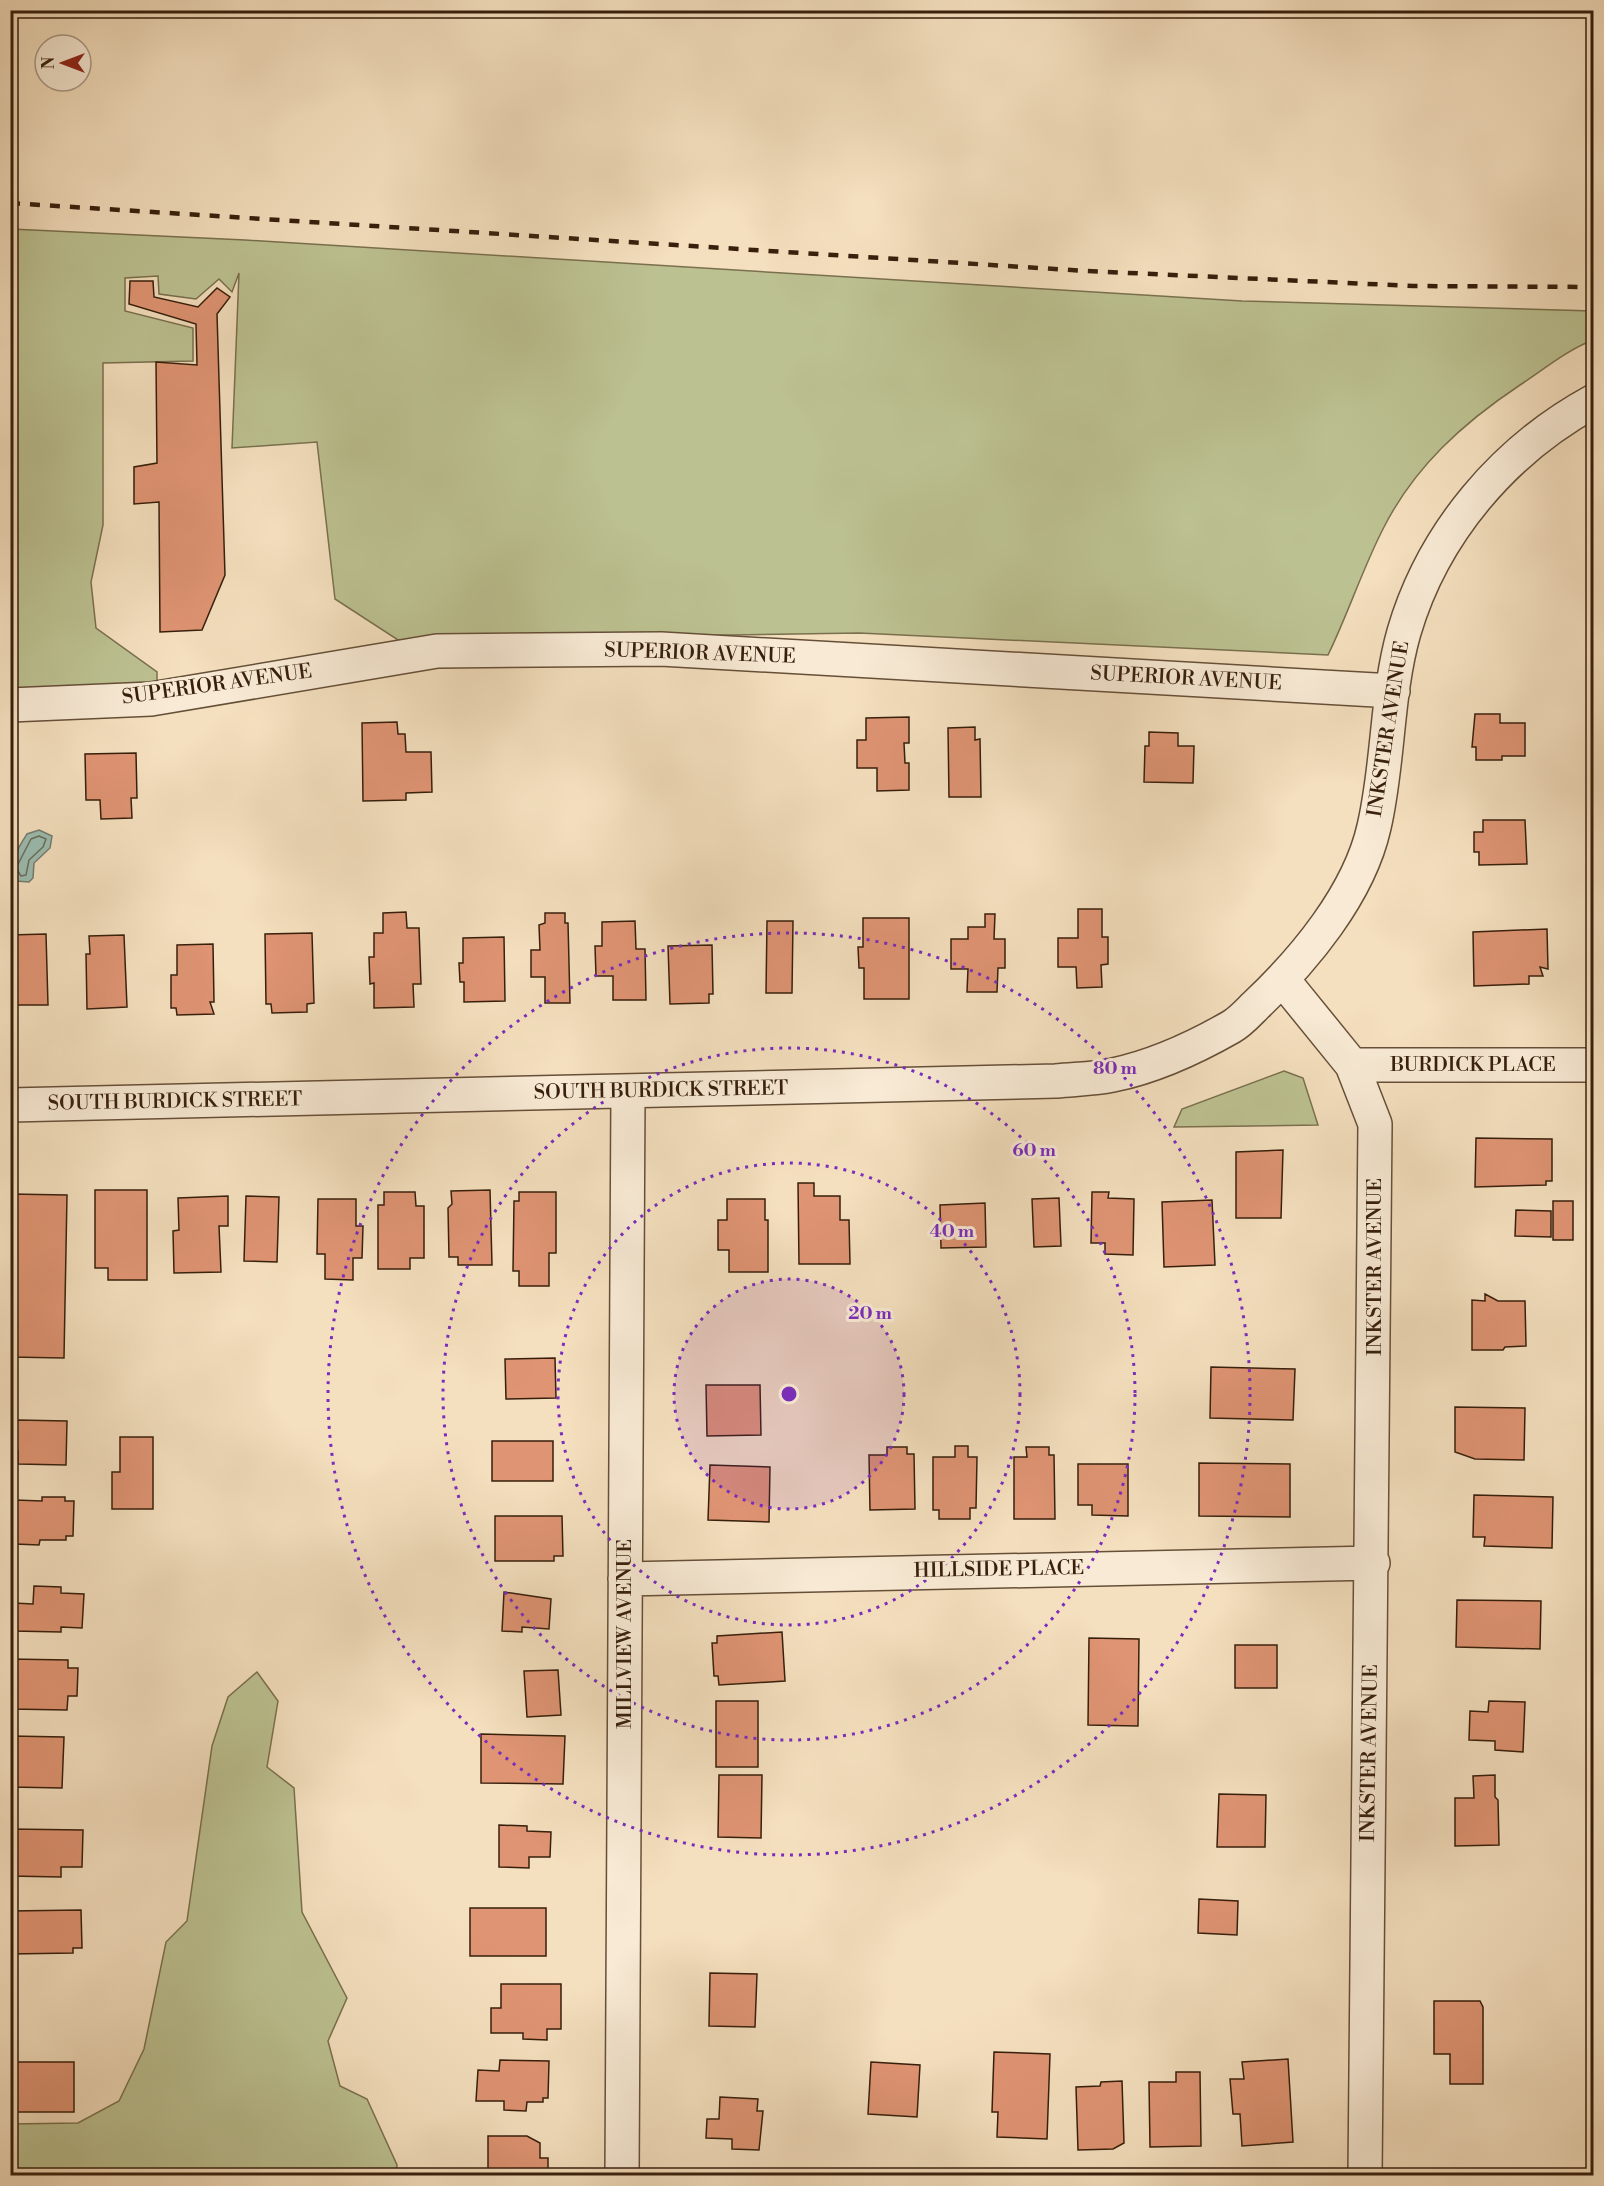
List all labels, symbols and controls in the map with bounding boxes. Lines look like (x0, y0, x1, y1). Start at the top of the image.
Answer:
north arrow (33, 33, 93, 93)
text: N (39, 56, 59, 69)
street label: SUPERIOR AVENUE (604, 638, 796, 670)
street label: INKSTER AVENUE (1363, 639, 1415, 819)
street label: SUPERIOR AVENUE (120, 659, 314, 711)
street label: SUPERIOR AVENUE (1090, 661, 1282, 697)
street label: BURDICK PLACE (1389, 1053, 1556, 1078)
text: 80 m (1093, 1057, 1138, 1080)
street label: SOUTH BURDICK STREET (534, 1076, 788, 1106)
street label: SOUTH BURDICK STREET (48, 1087, 302, 1117)
text: 60 m (1012, 1139, 1056, 1162)
street label: INKSTER AVENUE (1363, 1178, 1388, 1356)
text: 40 m (930, 1220, 975, 1243)
text: 20 m (848, 1302, 892, 1325)
centre of rings (779, 1384, 799, 1404)
street label: MILLVIEW AVENUE (613, 1539, 638, 1729)
street label: HILLSIDE PLACE (914, 1556, 1084, 1584)
street label: INKSTER AVENUE (1356, 1664, 1384, 1842)

